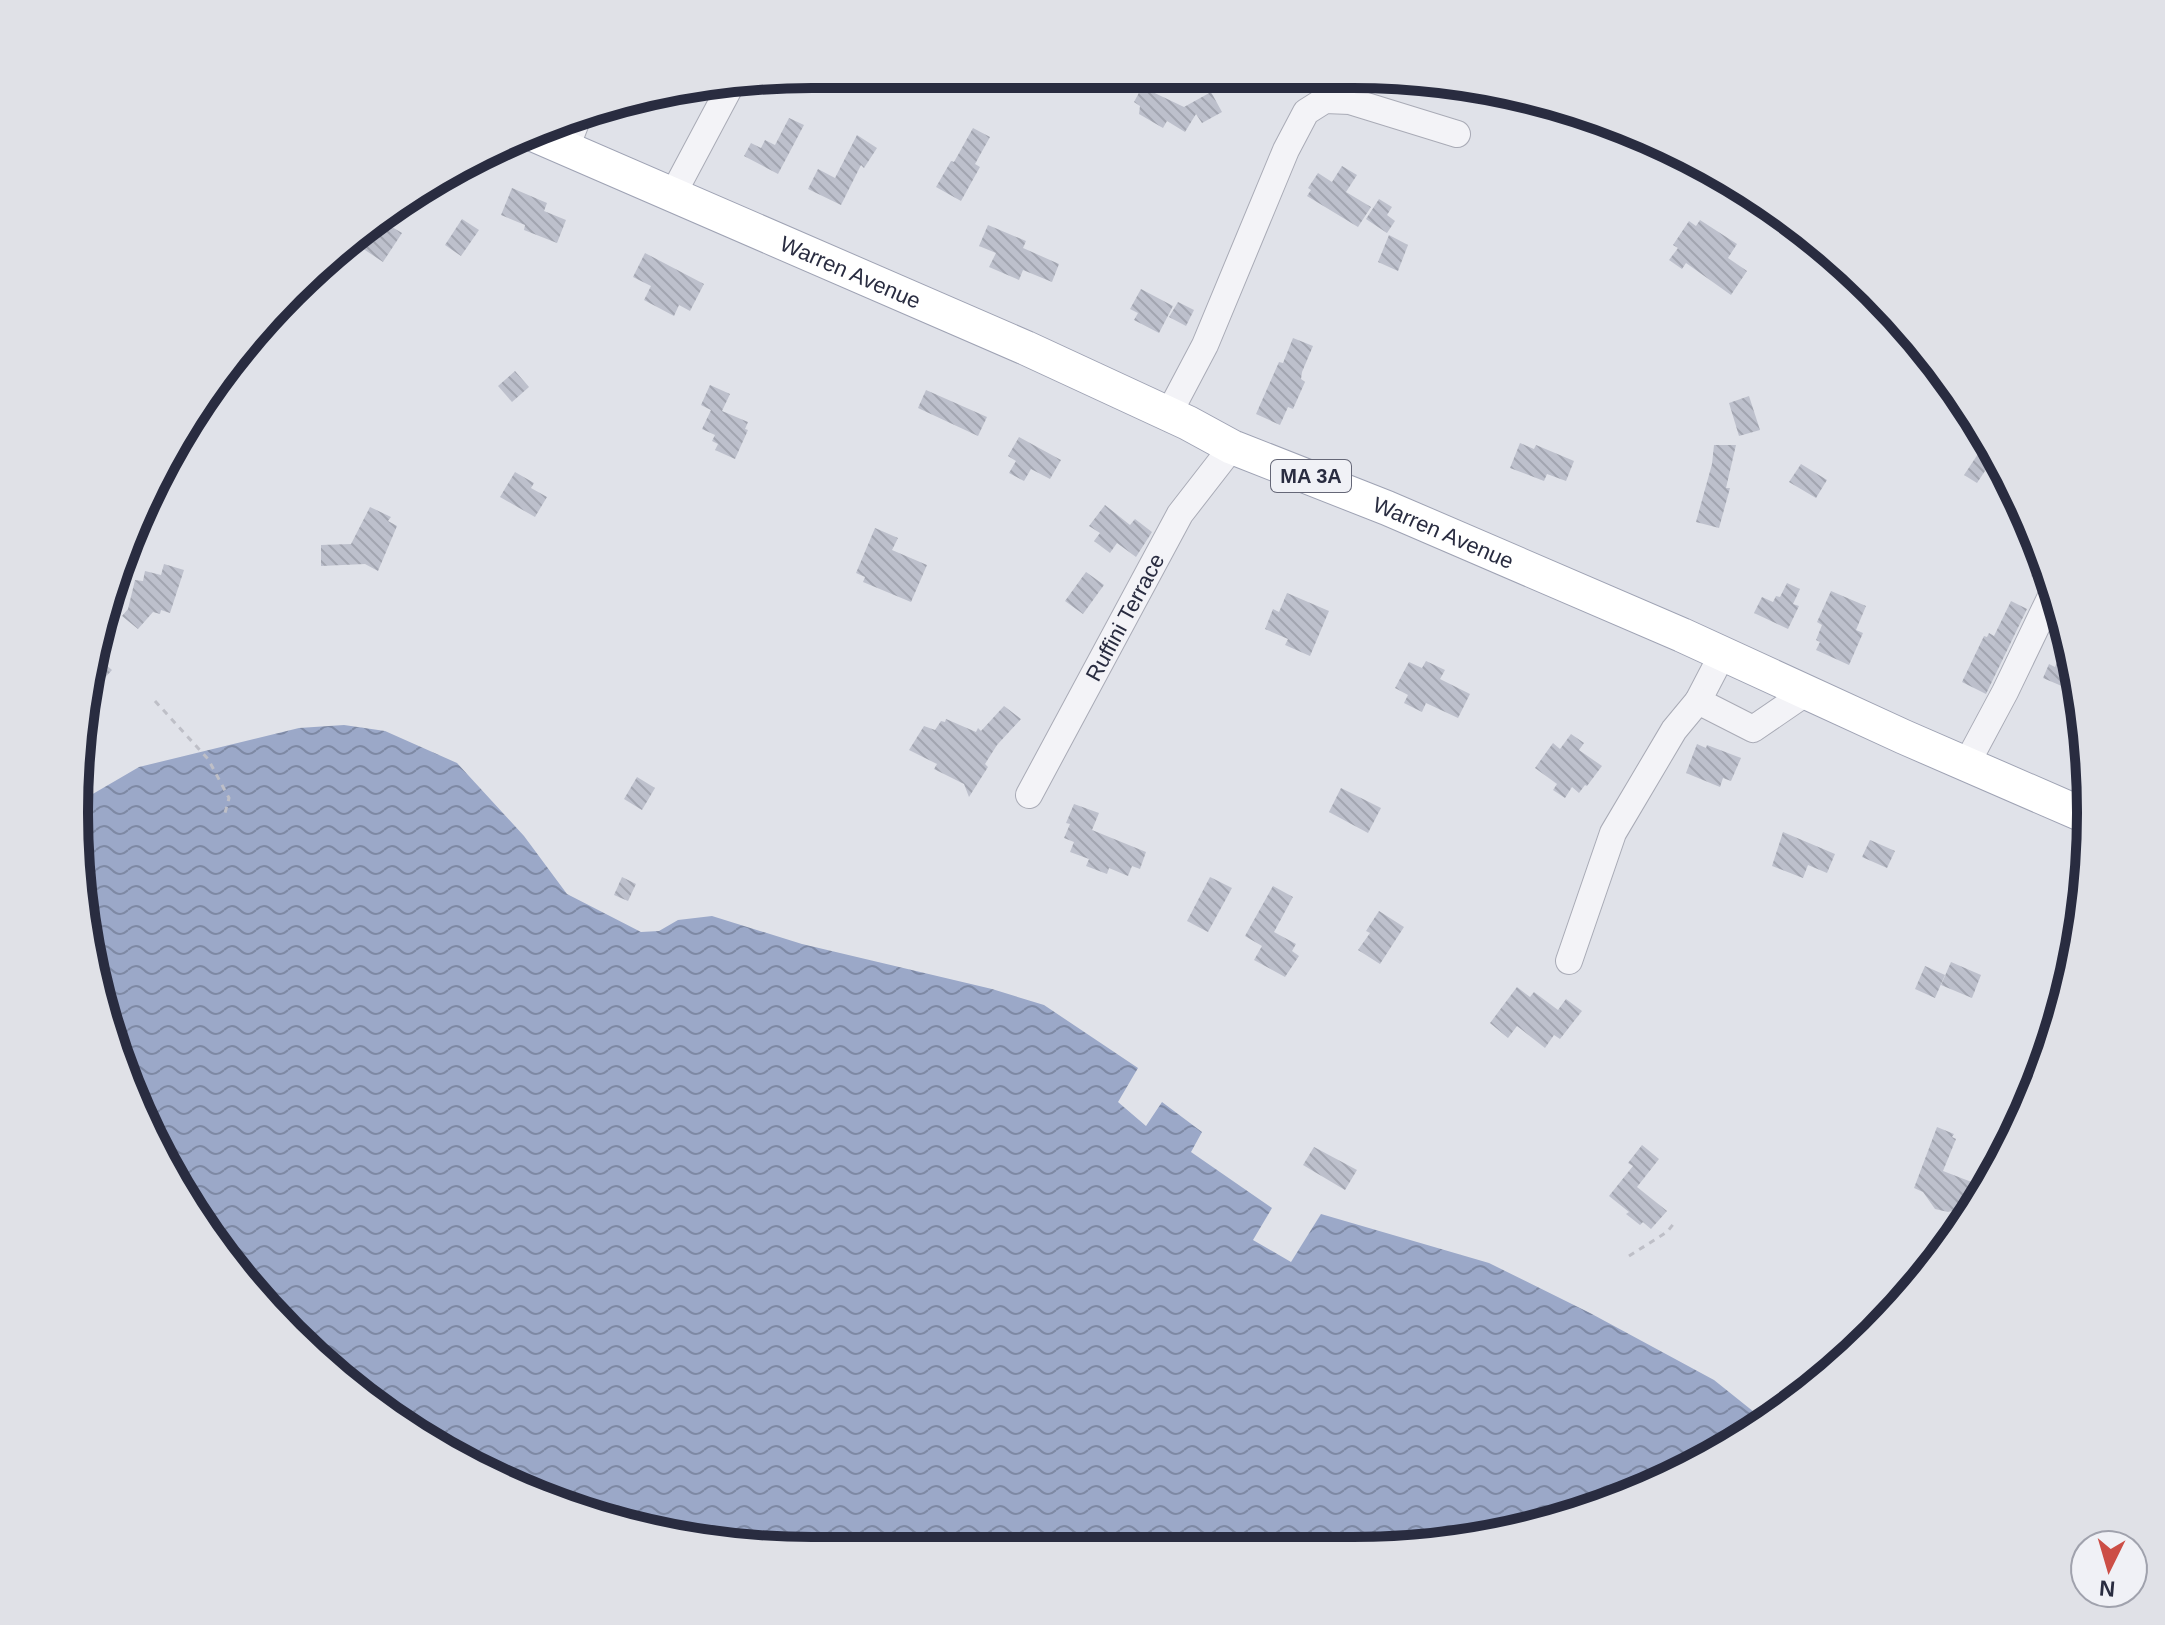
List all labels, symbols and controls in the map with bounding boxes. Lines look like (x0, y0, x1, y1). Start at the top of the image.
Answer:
street label: Warren Avenue (776, 231, 924, 314)
road number: MA 3A (1271, 460, 1351, 492)
street label: Warren Avenue (1369, 492, 1517, 574)
street label: Ruffini Terrace (1081, 549, 1169, 685)
north arrow (2069, 1529, 2149, 1609)
text: N (2098, 1575, 2116, 1602)

